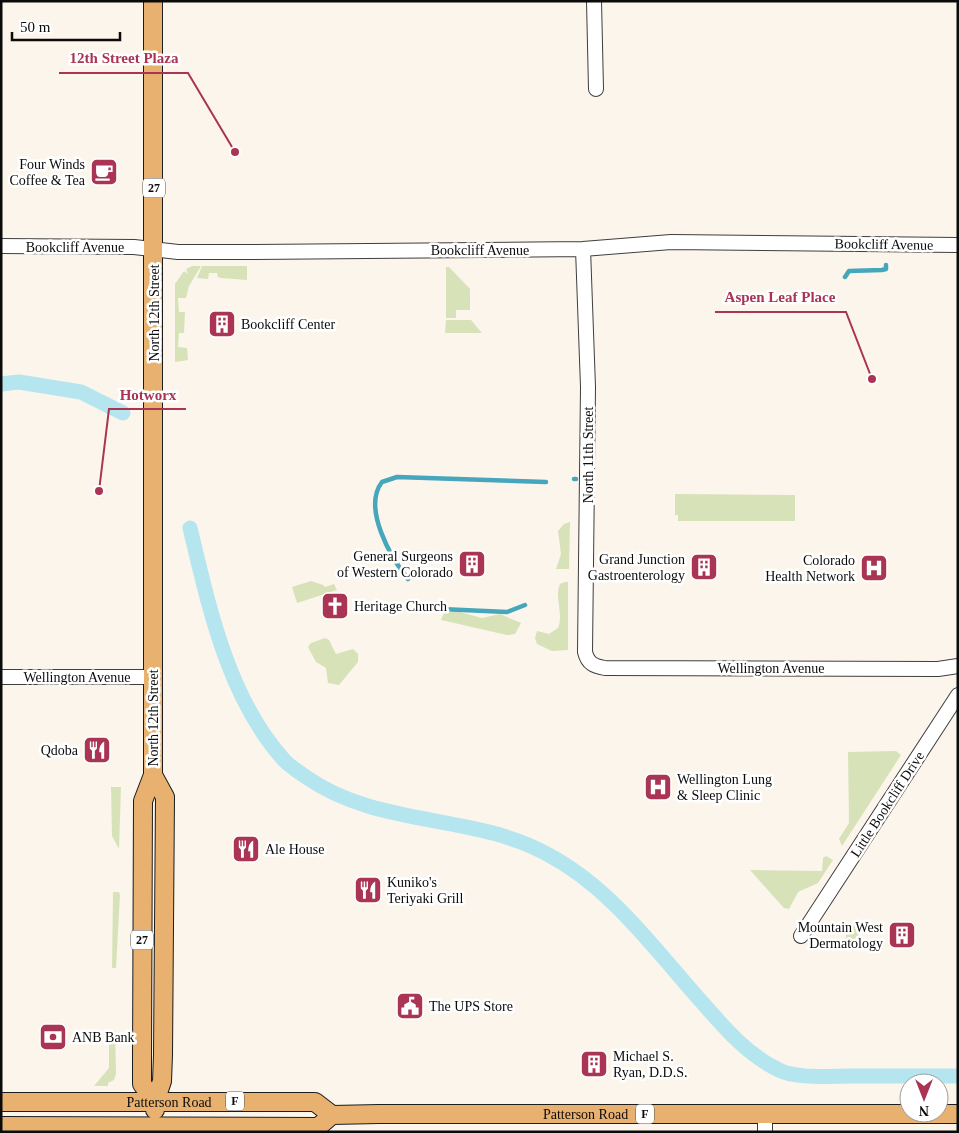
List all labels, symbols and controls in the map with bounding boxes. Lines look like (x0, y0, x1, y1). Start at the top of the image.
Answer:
scale bar (12, 10, 120, 42)
text: 50 m (20, 19, 51, 35)
callout: 12th Street Plaza (59, 43, 188, 73)
text: 12th Street Plaza (70, 50, 179, 66)
place label: Four Winds Coffee & Tea (10, 157, 86, 188)
cafe icon: Four Winds Coffee & Tea (89, 157, 119, 187)
road number: 27 (143, 178, 165, 198)
street label: Bookcliff Avenue (835, 236, 933, 253)
street label: Bookcliff Avenue (26, 240, 124, 255)
street label: Bookcliff Avenue (431, 243, 529, 258)
street label: North 12th Street (147, 264, 162, 362)
callout: Aspen Leaf Place (715, 282, 846, 312)
text: Aspen Leaf Place (725, 289, 836, 305)
building icon: Bookcliff Center (207, 309, 237, 339)
place label: Bookcliff Center (241, 317, 336, 332)
callout: Hotworx (109, 379, 186, 409)
text: Hotworx (120, 387, 177, 403)
street label: North 11th Street (581, 407, 596, 503)
place label: General Surgeons of Western Colorado (337, 549, 453, 580)
building icon: General Surgeons of Western Colorado (457, 549, 487, 579)
place label: Grand Junction Gastroenterology (588, 552, 685, 583)
building icon: Grand Junction Gastroenterology (689, 552, 719, 582)
place label: Colorado Health Network (765, 553, 855, 584)
hospital icon: Colorado Health Network (859, 553, 889, 583)
church icon: Heritage Church (320, 591, 350, 621)
place label: Heritage Church (354, 599, 447, 614)
street label: Wellington Avenue (717, 661, 825, 676)
street label: North 12th Street (146, 669, 161, 767)
street label: Wellington Avenue (23, 670, 131, 685)
restaurant icon: Qdoba (82, 735, 112, 765)
place label: Qdoba (41, 743, 79, 758)
street label: Little Bookcliff Drive (848, 749, 927, 860)
hospital icon: Wellington Lung & Sleep Clinic (643, 772, 673, 802)
place label: Wellington Lung & Sleep Clinic (677, 772, 772, 803)
restaurant icon: Ale House (231, 834, 261, 864)
place label: Ale House (265, 842, 325, 857)
restaurant icon: Kuniko's Teriyaki Grill (353, 875, 383, 905)
place label: Kuniko's Teriyaki Grill (387, 875, 463, 906)
place label: Mountain West Dermatology (798, 920, 883, 951)
building icon: Mountain West Dermatology (887, 920, 917, 950)
road number: 27 (131, 930, 153, 950)
public building icon: The UPS Store (395, 991, 425, 1021)
place label: The UPS Store (429, 999, 513, 1014)
bank icon: ANB Bank (38, 1022, 68, 1052)
place label: ANB Bank (72, 1030, 135, 1045)
building icon: Michael S. Ryan, D.D.S. (579, 1049, 609, 1079)
place label: Michael S. Ryan, D.D.S. (613, 1049, 688, 1080)
north arrow (899, 1073, 949, 1123)
road number: F (226, 1092, 244, 1110)
street label: Patterson Road (126, 1095, 212, 1110)
text: N (919, 1103, 929, 1118)
road number: F (636, 1104, 654, 1124)
street label: Patterson Road (543, 1107, 628, 1122)

